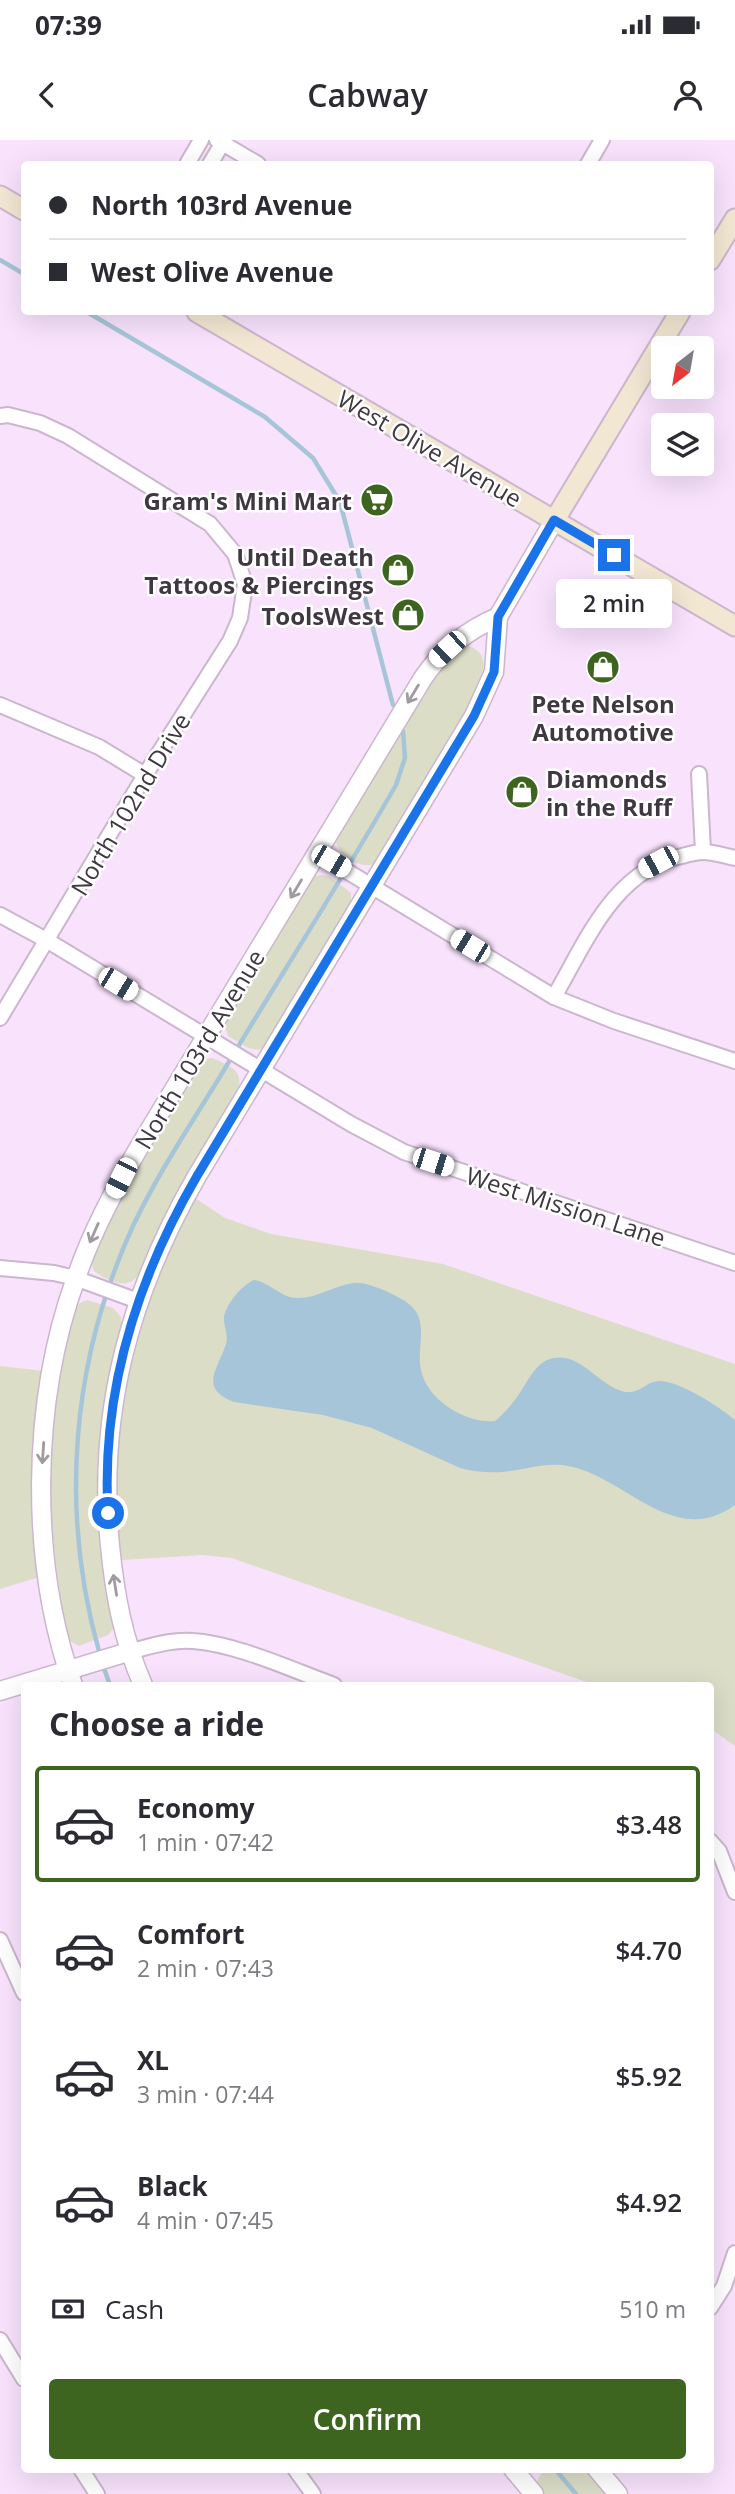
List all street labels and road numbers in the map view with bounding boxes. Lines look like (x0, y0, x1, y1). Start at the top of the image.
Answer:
street label: West Olive Avenue (332, 382, 528, 514)
street label: North 102nd Drive (62, 707, 198, 901)
street label: North 103rd Avenue (126, 943, 272, 1155)
street label: West Mission Lane (462, 1158, 670, 1254)

